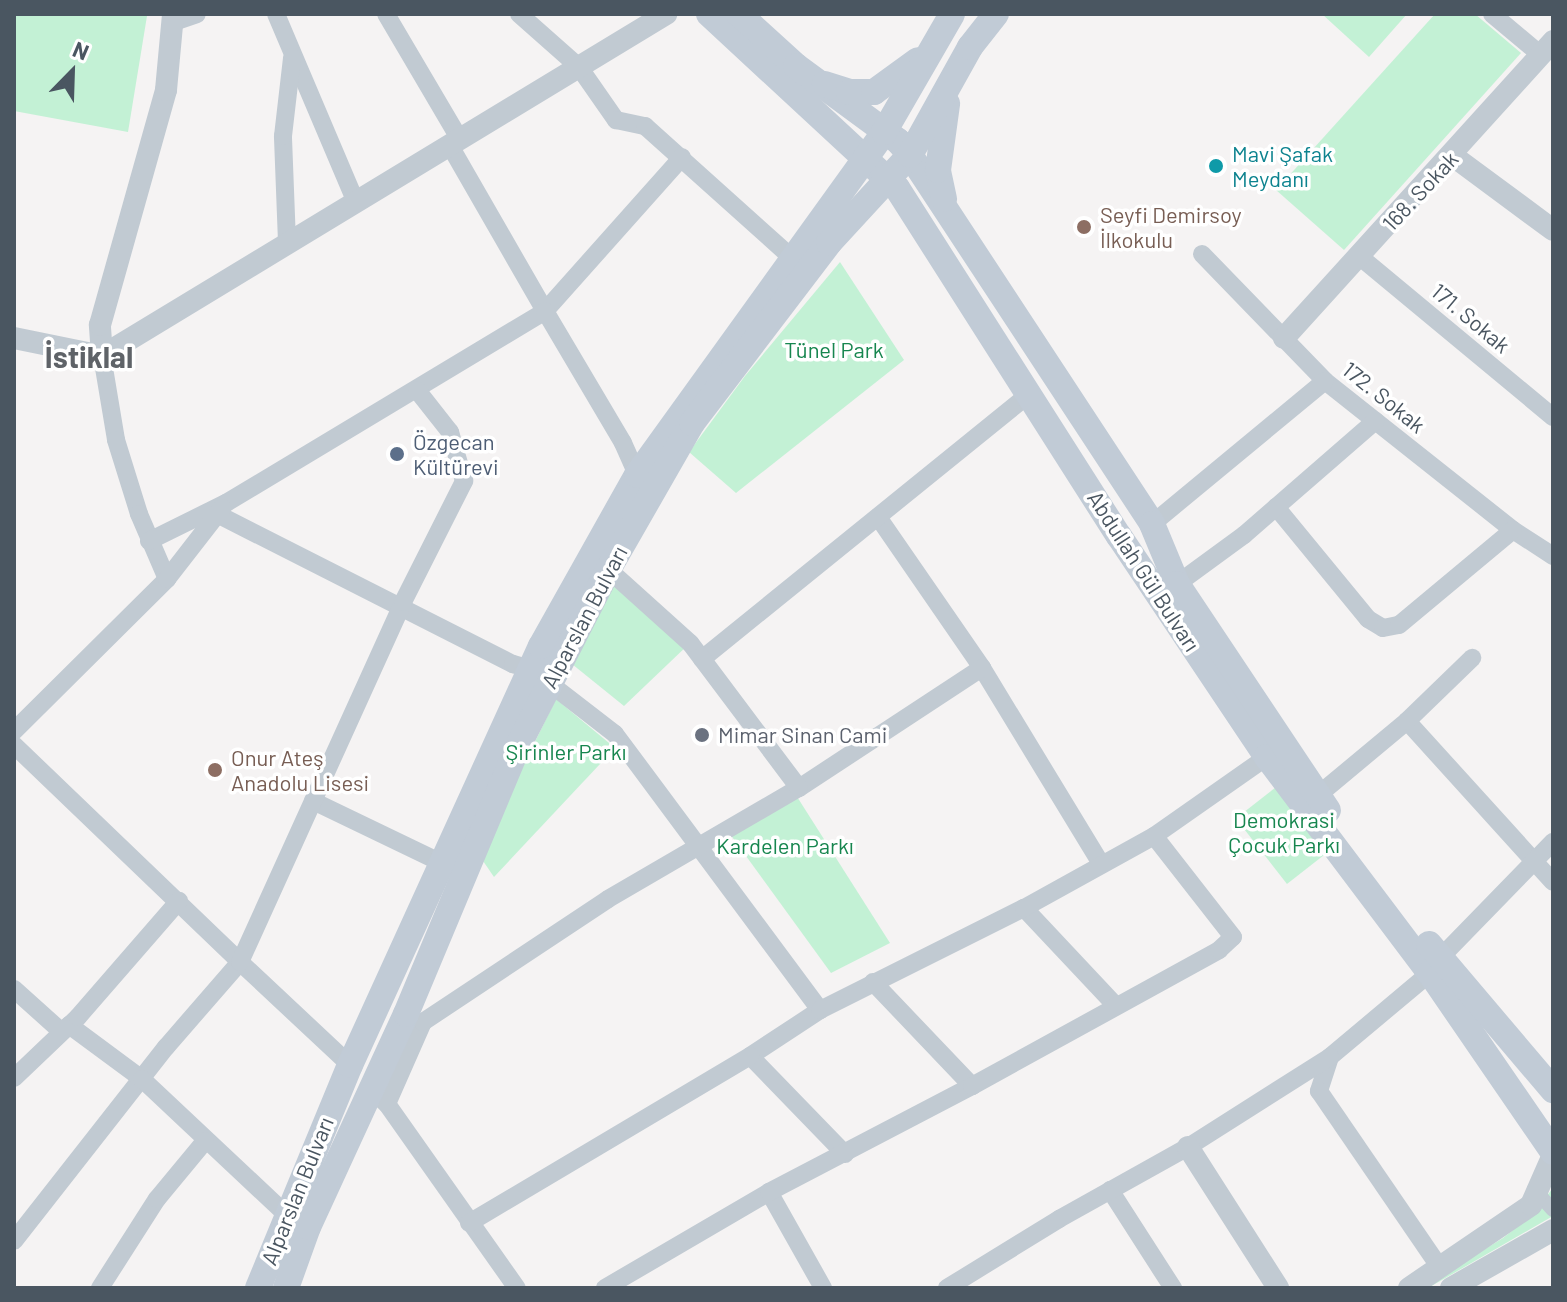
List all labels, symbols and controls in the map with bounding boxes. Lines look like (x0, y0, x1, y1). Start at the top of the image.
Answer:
north arrow (32, 32, 112, 112)
text: N (70, 35, 93, 65)
place label: Mavi Şafak Meydanı (1232, 140, 1333, 192)
street label: 168. Sokak (1377, 146, 1463, 236)
marker: Mavi Şafak Meydanı (1207, 157, 1225, 175)
place label: Seyfi Demirsoy İlkokulu (1100, 201, 1242, 252)
marker: Seyfi Demirsoy İlkokulu (1075, 218, 1093, 236)
street label: 171. Sokak (1426, 278, 1516, 358)
park label: Tünel Park (784, 337, 884, 363)
district label: İstiklal (45, 338, 133, 374)
street label: 172. Sokak (1337, 356, 1431, 438)
place label: Özgecan Kültürevi (413, 428, 499, 480)
marker: Özgecan Kültürevi (388, 445, 406, 463)
street label: Abdullah Gül Bulvarı (1082, 486, 1206, 656)
street label: Alparslan Bulvarı (535, 541, 633, 693)
place label: Mimar Sinan Cami (718, 722, 887, 748)
marker: Mimar Sinan Cami (693, 726, 711, 744)
park label: Şirinler Parkı (505, 739, 627, 765)
place label: Onur Ateş Anadolu Lisesi (231, 744, 369, 796)
marker: Onur Ateş Anadolu Lisesi (206, 761, 224, 779)
park label: Demokrasi Çocuk Parkı (1228, 806, 1340, 858)
park label: Kardelen Parkı (716, 833, 854, 859)
street label: Alparslan Bulvarı (255, 1113, 339, 1269)

